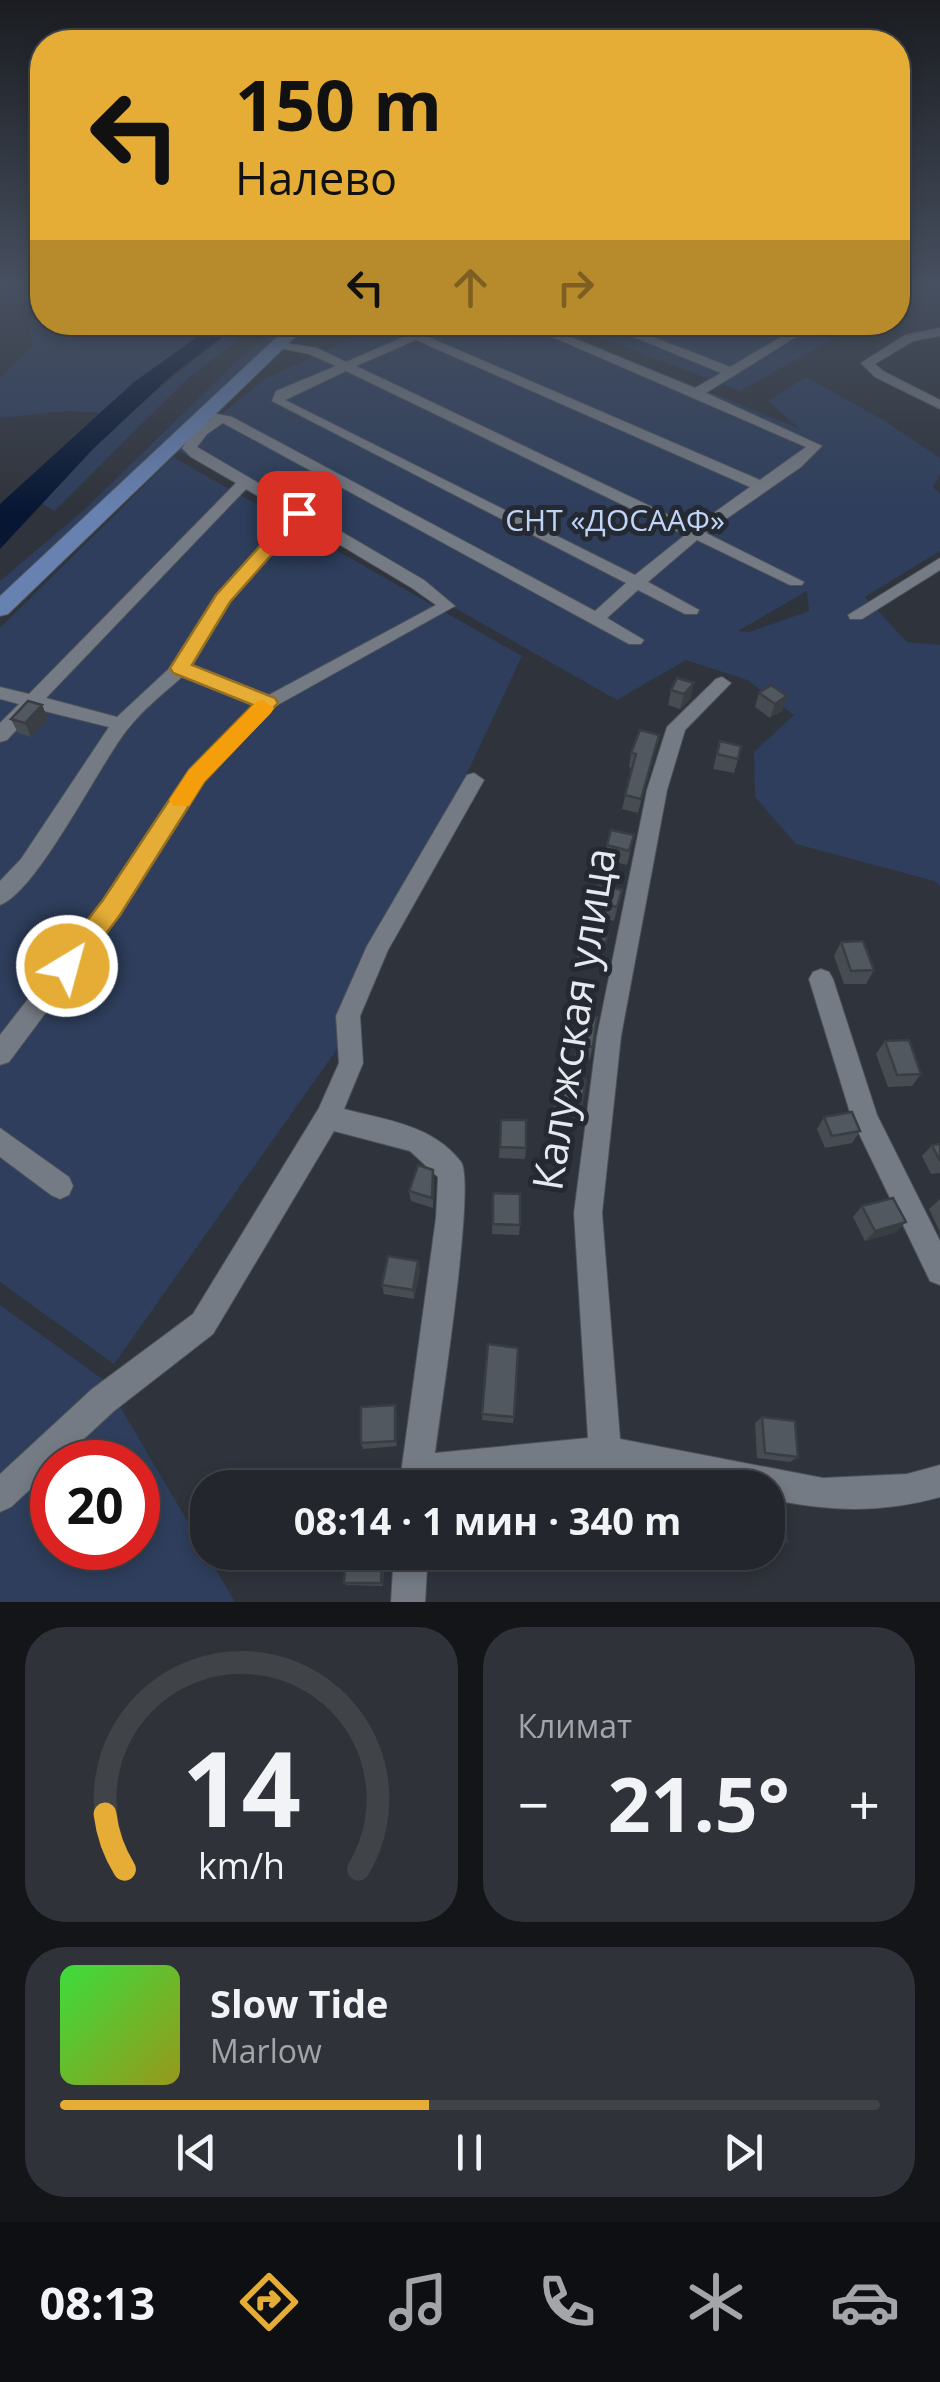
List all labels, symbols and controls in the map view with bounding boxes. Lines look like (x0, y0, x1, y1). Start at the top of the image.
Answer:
text: 150 m (235, 56, 442, 152)
icon: left (70, 70, 200, 200)
text: Налево (235, 147, 397, 208)
icon: left (338, 260, 393, 315)
icon: ahead (443, 260, 498, 315)
icon: right (548, 260, 603, 315)
pin (257, 471, 342, 556)
icon: arrive (272, 486, 327, 541)
park label: СНТ «ДОСААФ» (505, 499, 725, 540)
street label: Калужская улица (517, 844, 628, 1194)
position arrow (15, 914, 119, 1018)
speed limit sign: 20 (30, 1440, 160, 1570)
text: 08:14 · 1 мин · 340 m (294, 1494, 681, 1546)
text: Климат (518, 1704, 632, 1747)
text: 14 (182, 1716, 301, 1857)
text: 21.5° (608, 1752, 790, 1854)
text: − (518, 1766, 549, 1841)
text: + (849, 1766, 880, 1841)
text: km/h (198, 1841, 285, 1889)
text: Slow Tide (210, 1977, 389, 2029)
text: Marlow (210, 2029, 322, 2072)
icon: previous (169, 2125, 224, 2180)
icon: pause (442, 2125, 497, 2180)
icon: next (716, 2125, 771, 2180)
icon: directions (234, 2267, 304, 2337)
icon: music (383, 2267, 453, 2337)
icon: phone (532, 2267, 602, 2337)
icon: climate (681, 2267, 751, 2337)
icon: car (830, 2267, 900, 2337)
text: 08:13 (40, 2272, 155, 2333)

